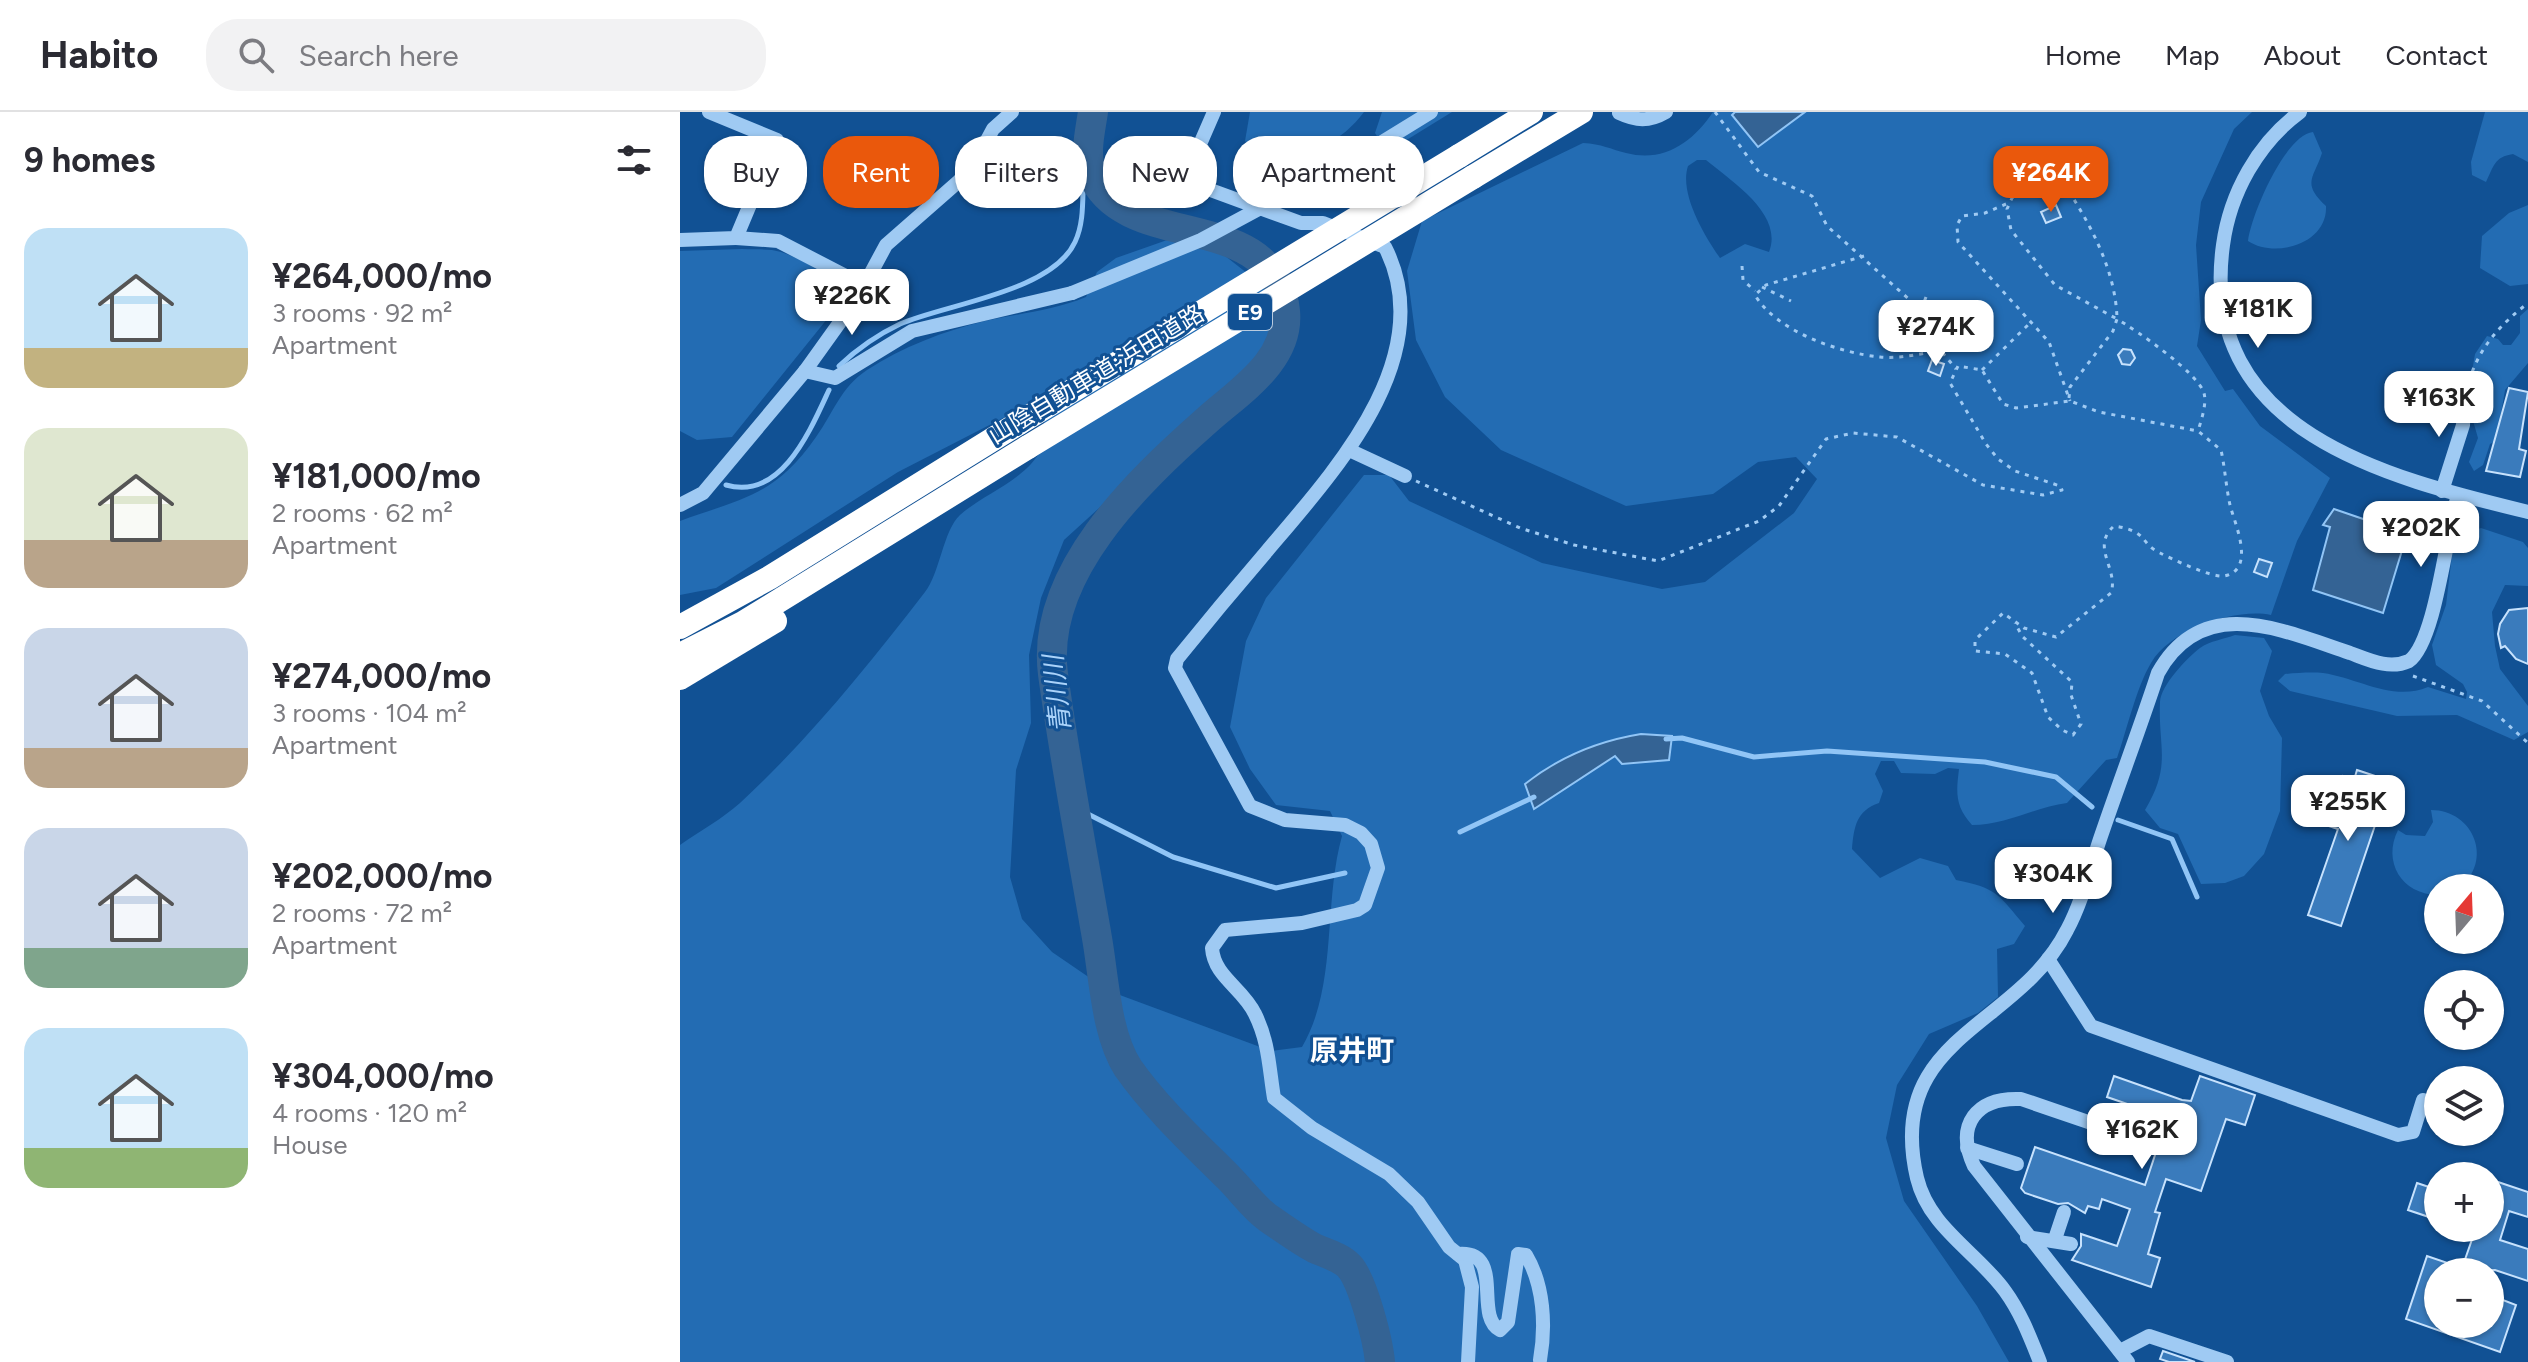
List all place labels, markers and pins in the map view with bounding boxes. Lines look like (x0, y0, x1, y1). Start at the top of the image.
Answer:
pin: ¥264K (1995, 146, 2107, 214)
pin: ¥226K (796, 269, 908, 337)
pin: ¥181K (2202, 282, 2314, 350)
pin: ¥274K (1880, 300, 1992, 368)
pin: ¥163K (2383, 371, 2495, 439)
pin: ¥202K (2365, 501, 2477, 569)
pin: ¥255K (2292, 775, 2404, 843)
pin: ¥304K (1997, 847, 2109, 915)
pin: ¥162K (2086, 1103, 2198, 1171)

